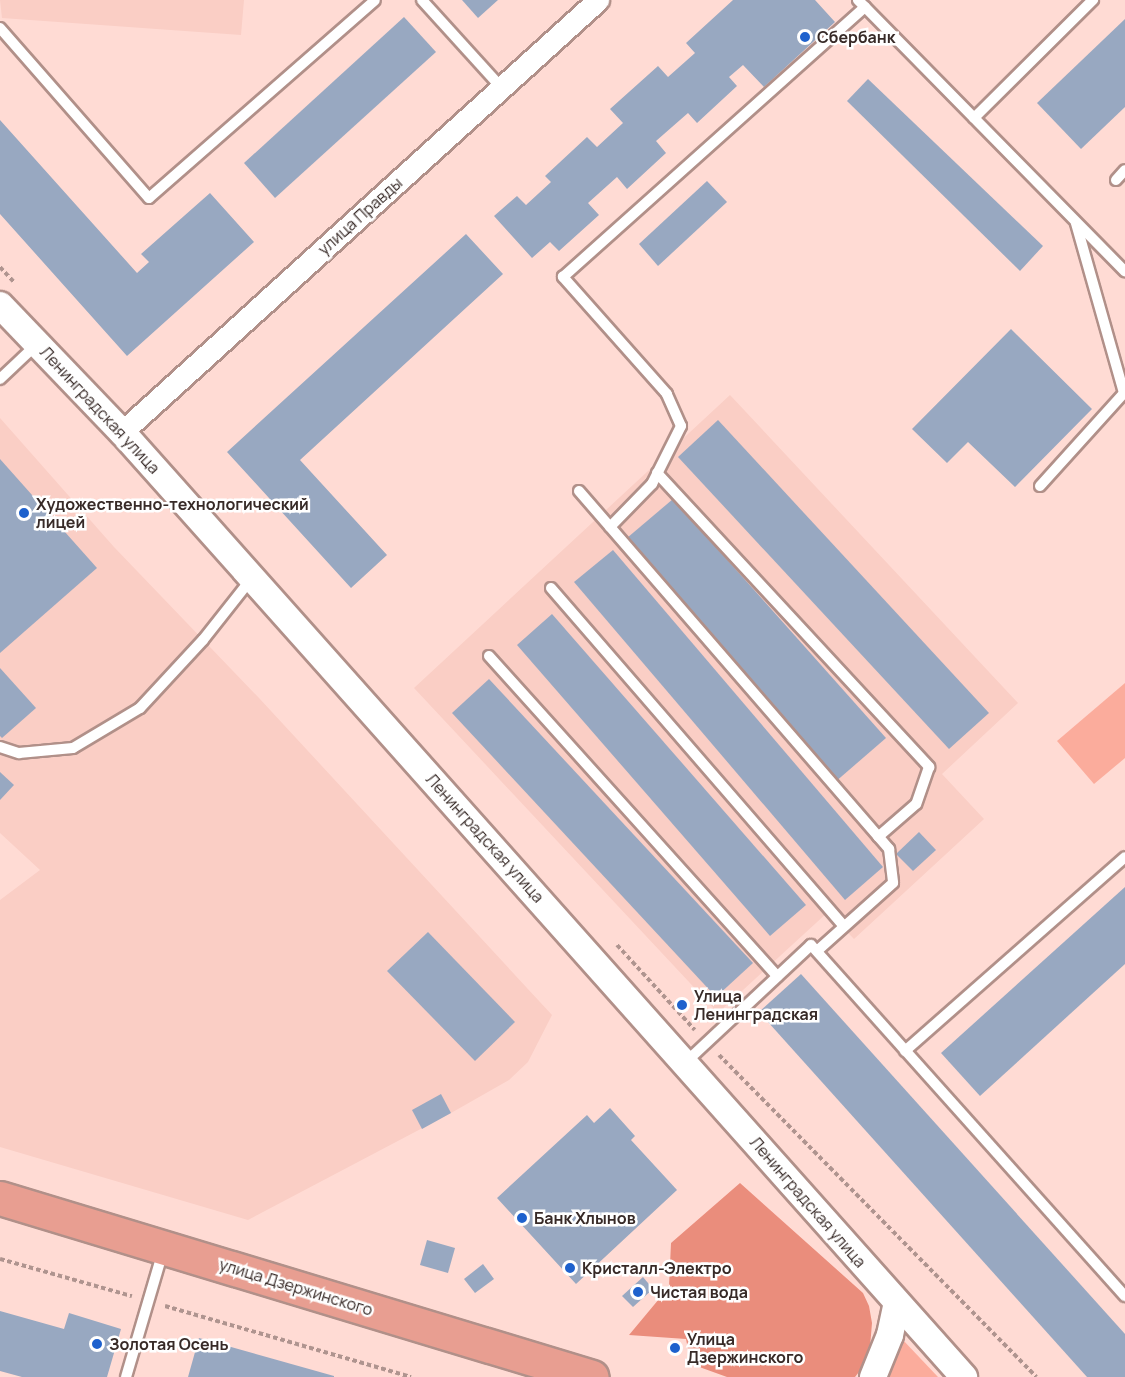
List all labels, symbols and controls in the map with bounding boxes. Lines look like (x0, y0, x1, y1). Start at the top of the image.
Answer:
place label: Сбербанк (817, 27, 895, 47)
marker: Сбербанк (798, 30, 812, 44)
street label: улица Правды (314, 173, 406, 259)
street label: Ленинградская улица (36, 342, 164, 478)
place label: Художественно-технологический лицей (36, 494, 309, 532)
marker: Художественно-технологический лицей (17, 506, 31, 520)
street label: Ленинградская улица (422, 770, 548, 906)
place label: Улица Ленинградская (694, 986, 818, 1024)
marker: Улица Ленинградская (675, 998, 689, 1012)
street label: Ленинградская улица (746, 1133, 870, 1271)
place label: Банк Хлынов (534, 1208, 636, 1228)
marker: Банк Хлынов (515, 1211, 529, 1225)
street label: улица Дзержинского (217, 1255, 375, 1319)
place label: Кристалл-Электро (582, 1258, 732, 1278)
marker: Кристалл-Электро (563, 1261, 577, 1275)
place label: Чистая вода (650, 1282, 748, 1302)
marker: Чистая вода (631, 1285, 645, 1299)
place label: Улица Дзержинского (687, 1329, 803, 1367)
place label: Золотая Осень (109, 1334, 229, 1354)
marker: Золотая Осень (90, 1337, 104, 1351)
marker: Улица Дзержинского (668, 1341, 682, 1355)

